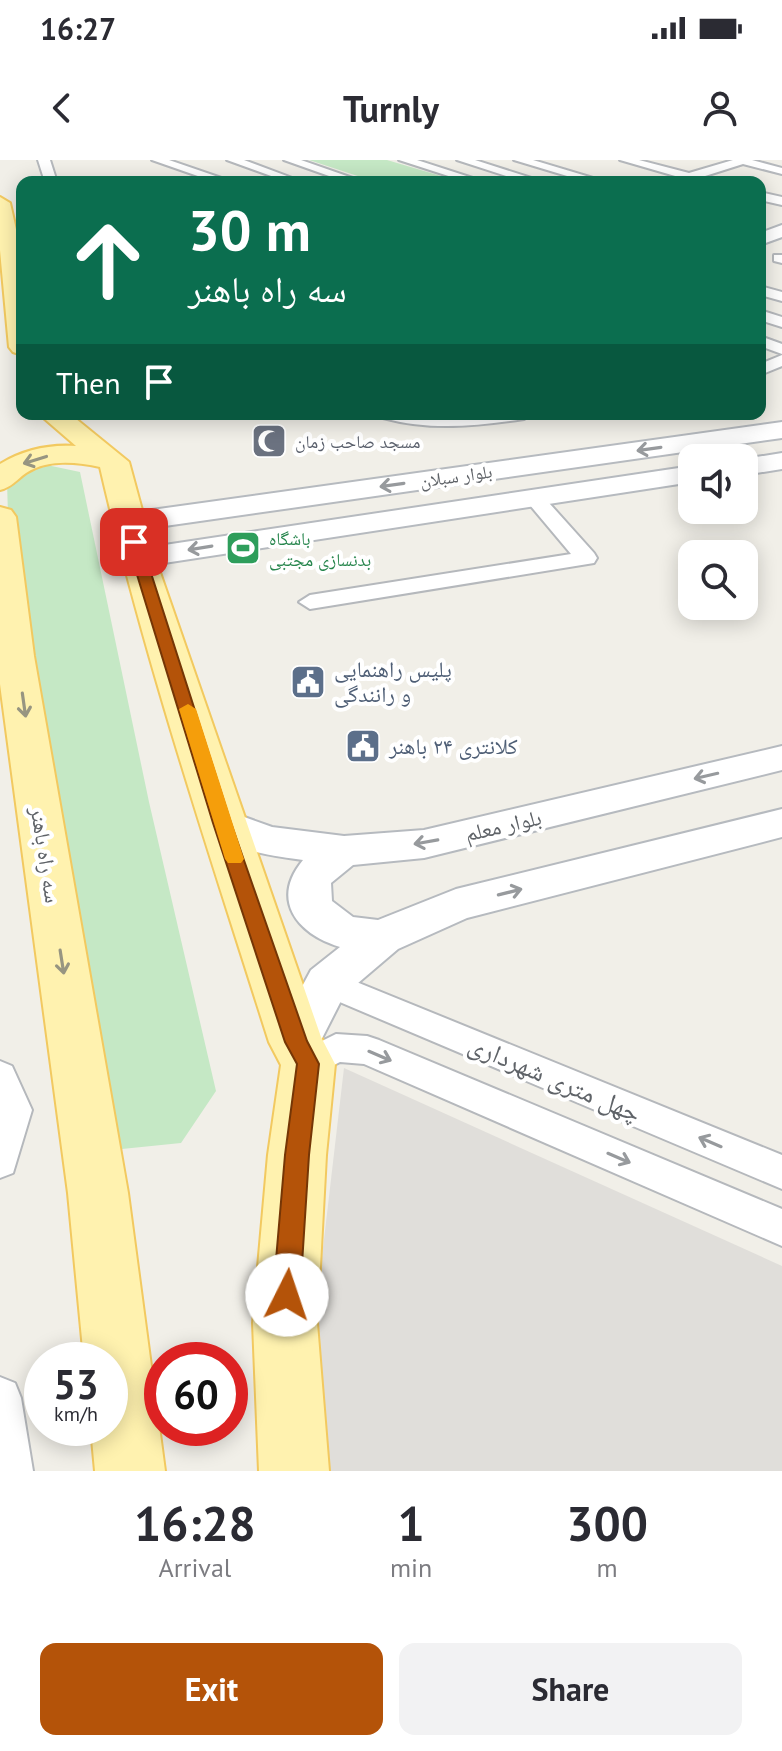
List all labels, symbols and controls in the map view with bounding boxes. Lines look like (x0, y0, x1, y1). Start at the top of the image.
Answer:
text: 16:27 (40, 9, 116, 48)
text: Turnly (343, 85, 439, 132)
icon: back (40, 86, 84, 130)
icon: person (698, 86, 742, 130)
text: 30 m (188, 194, 311, 266)
icon: ahead (56, 208, 160, 312)
text: سه راه باهنر (188, 265, 347, 312)
icon: arrive (137, 360, 181, 404)
text: Then (56, 363, 121, 402)
mosque icon: مسجد صاحب زمان (250, 422, 288, 460)
place label: مسجد صاحب زمان (295, 430, 420, 453)
one-way arrow (637, 442, 662, 457)
map controls (678, 444, 758, 620)
button: sound (678, 444, 758, 524)
one-way arrow (22, 453, 48, 468)
street label: بلوار سبلان (419, 460, 494, 492)
one-way arrow (380, 478, 405, 493)
pin (100, 508, 168, 576)
icon: arrive (112, 520, 156, 564)
place label: باشگاه بدنسازی مجتبی (269, 527, 371, 571)
sports icon: باشگاه بدنسازی مجتبی (224, 529, 262, 567)
button: search (678, 540, 758, 620)
one-way arrow (187, 542, 213, 557)
place label: پلیس راهنمایی و رانندگی (334, 655, 452, 708)
public building icon: پلیس راهنمایی و رانندگی (289, 663, 327, 701)
one-way arrow (17, 692, 32, 717)
public building icon: کلانتری ۲۴ باهنر (344, 727, 382, 765)
place label: کلانتری ۲۴ باهنر (388, 732, 518, 760)
one-way arrow (694, 769, 720, 784)
street label: بلوار معلم (462, 803, 544, 848)
street label: سه راه باهنر (24, 804, 67, 905)
one-way arrow (414, 836, 439, 851)
one-way arrow (496, 883, 522, 898)
one-way arrow (56, 949, 71, 974)
street label: چهل متری شهرداری (464, 1027, 646, 1129)
one-way arrow (367, 1049, 392, 1064)
one-way arrow (698, 1134, 723, 1149)
one-way arrow (606, 1152, 631, 1167)
position arrow (245, 1253, 329, 1337)
speed limit sign: 60 (144, 1342, 248, 1446)
text: 53 (53, 1358, 99, 1410)
text: km/h (54, 1401, 98, 1427)
text: 16:28 (134, 1492, 256, 1554)
text: 1 (397, 1492, 425, 1554)
text: 300 (566, 1492, 648, 1554)
text: Arrival (159, 1551, 231, 1584)
text: min (390, 1551, 432, 1584)
text: m (597, 1551, 618, 1584)
button: Exit (40, 1643, 383, 1735)
button: Share (399, 1643, 742, 1735)

